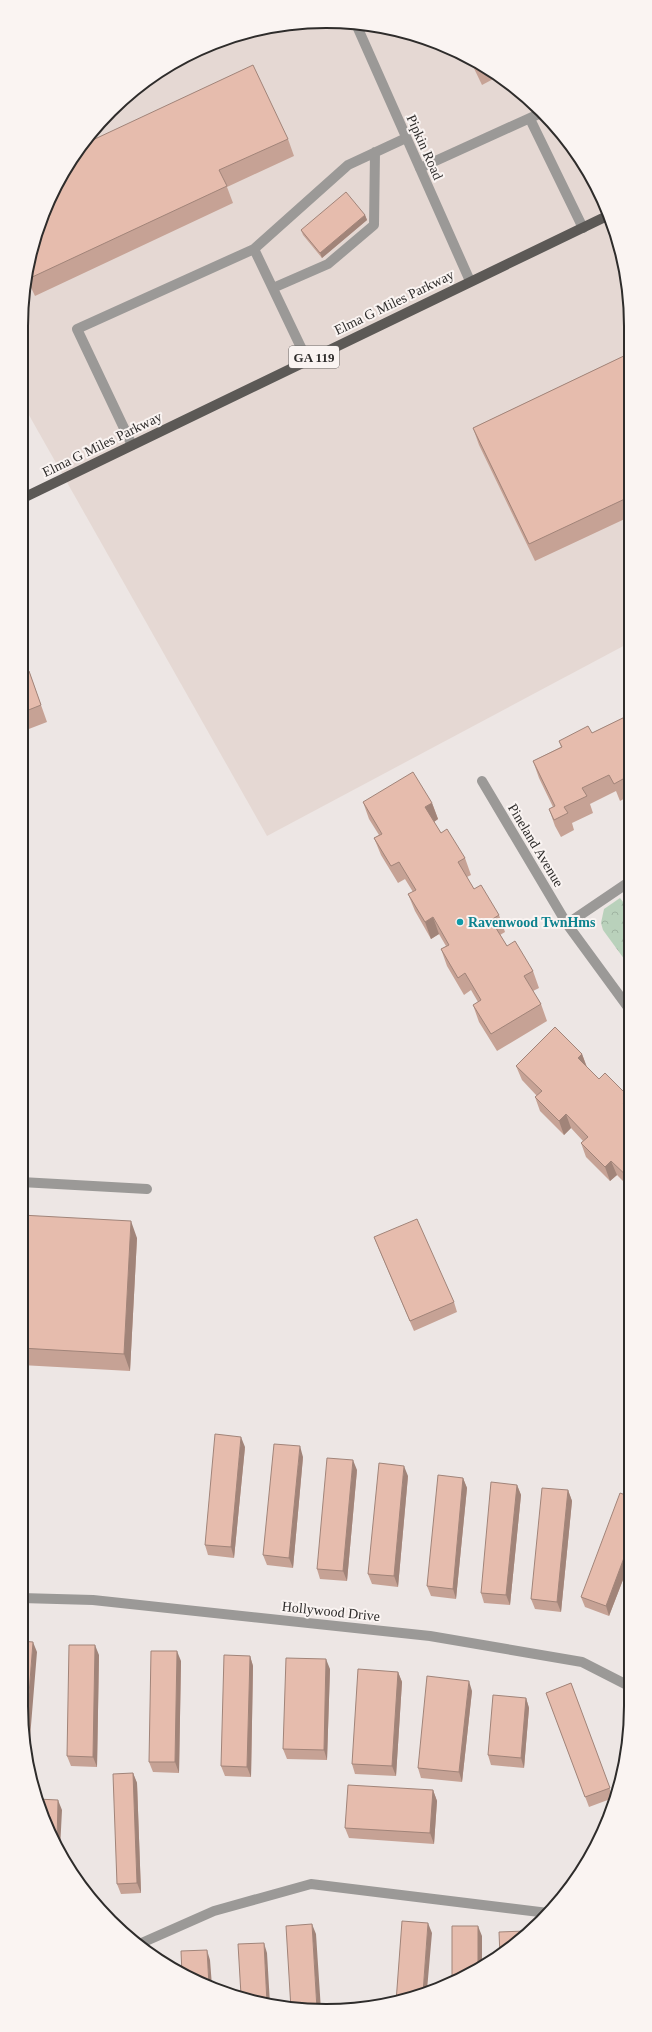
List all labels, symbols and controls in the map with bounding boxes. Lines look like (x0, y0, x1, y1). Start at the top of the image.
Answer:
street label: Pipkin Road (404, 112, 446, 182)
street label: Elma G Miles Parkway (332, 267, 456, 338)
road number: GA 119 (289, 346, 339, 368)
street label: Elma G Miles Parkway (40, 409, 164, 480)
street label: Pineland Avenue (505, 801, 566, 890)
place label: Ravenwood TwnHms (468, 915, 596, 930)
marker: Ravenwood TwnHms (455, 917, 465, 927)
street label: Hollywood Drive (281, 1599, 381, 1624)

